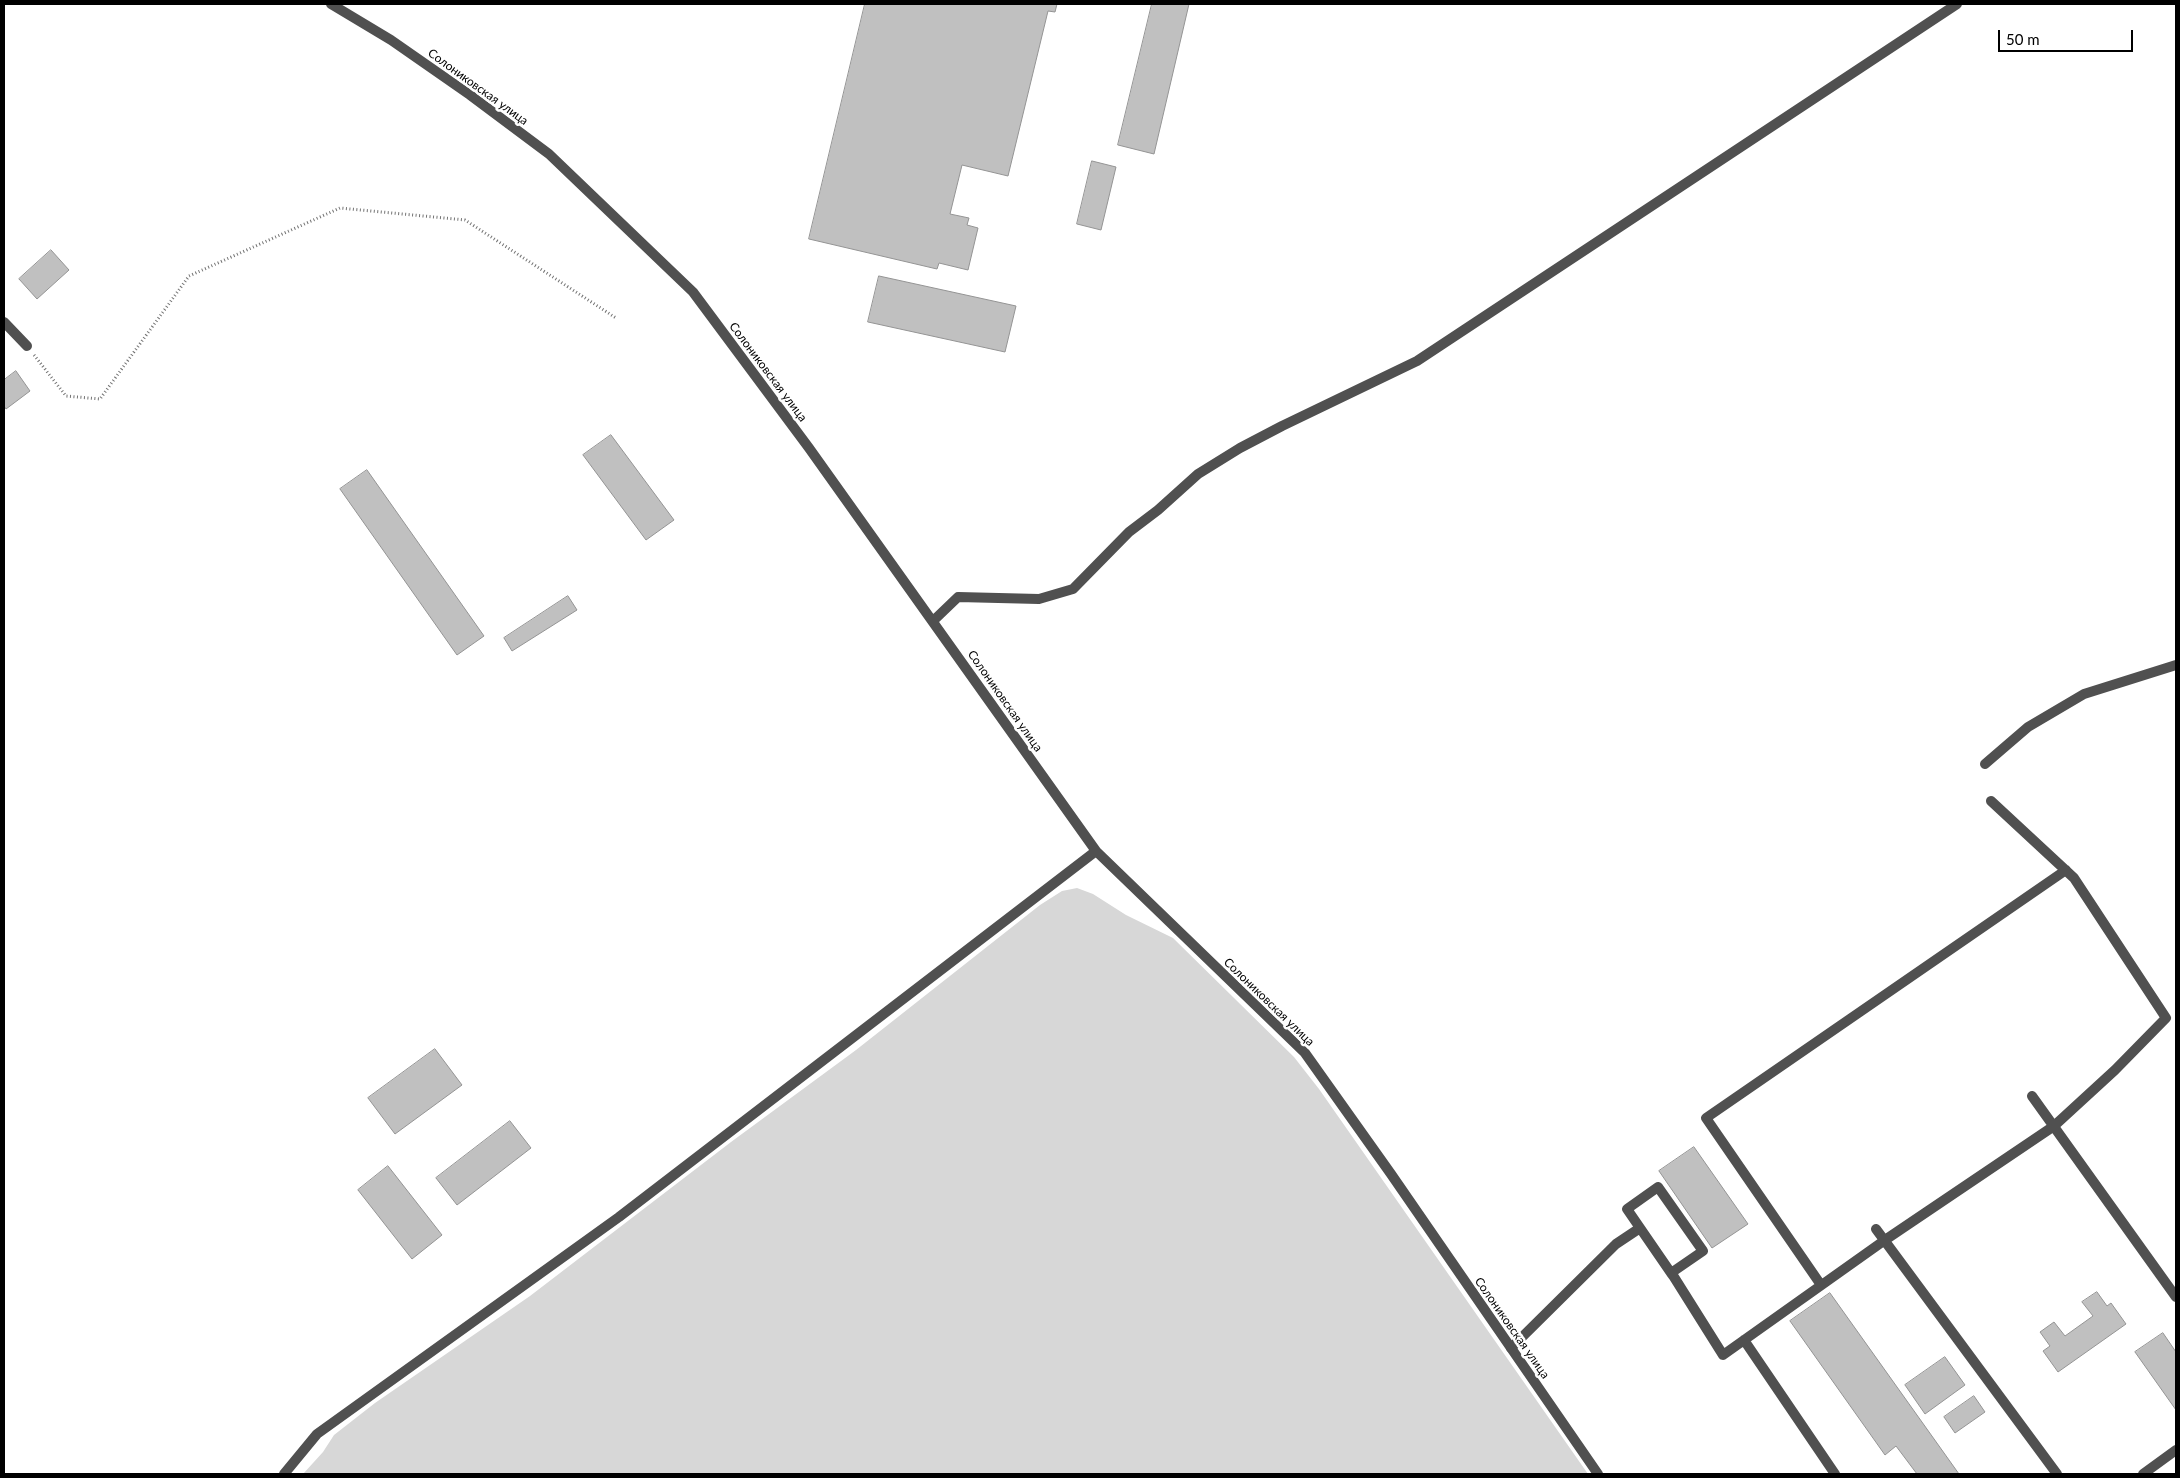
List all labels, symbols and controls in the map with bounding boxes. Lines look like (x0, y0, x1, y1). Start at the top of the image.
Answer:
scale bar (2000, 20, 2135, 52)
text: 50 m (2006, 30, 2040, 48)
street label: Солониковская улица (425, 46, 531, 128)
street label: Солониковская улица (726, 320, 810, 424)
street label: Солониковская улица (965, 648, 1045, 754)
street label: Солониковская улица (1221, 955, 1317, 1049)
street label: Солониковская улица (1472, 1275, 1552, 1381)

